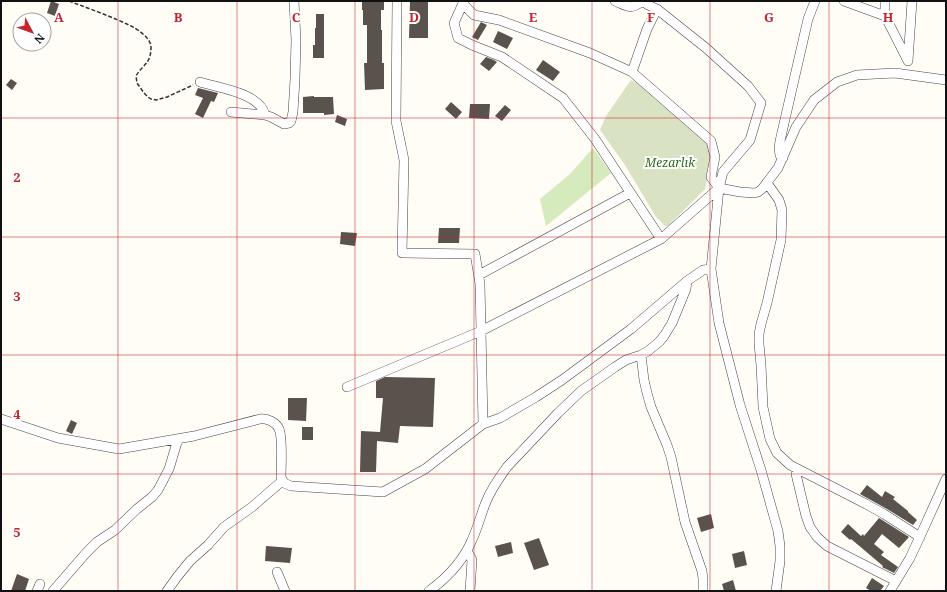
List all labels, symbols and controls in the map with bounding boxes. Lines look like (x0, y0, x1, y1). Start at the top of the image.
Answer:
text: A (54, 8, 64, 26)
text: B (174, 8, 183, 26)
text: C (292, 8, 301, 26)
text: D (409, 8, 419, 26)
text: E (529, 8, 538, 26)
text: F (647, 8, 655, 26)
text: G (764, 8, 774, 26)
text: H (883, 8, 894, 26)
north arrow (12, 12, 52, 52)
text: N (31, 31, 48, 47)
park label: Mezarlık (644, 154, 696, 171)
text: 2 (13, 168, 21, 186)
text: 3 (13, 287, 21, 305)
text: 4 (13, 405, 21, 423)
text: 5 (13, 523, 21, 541)

